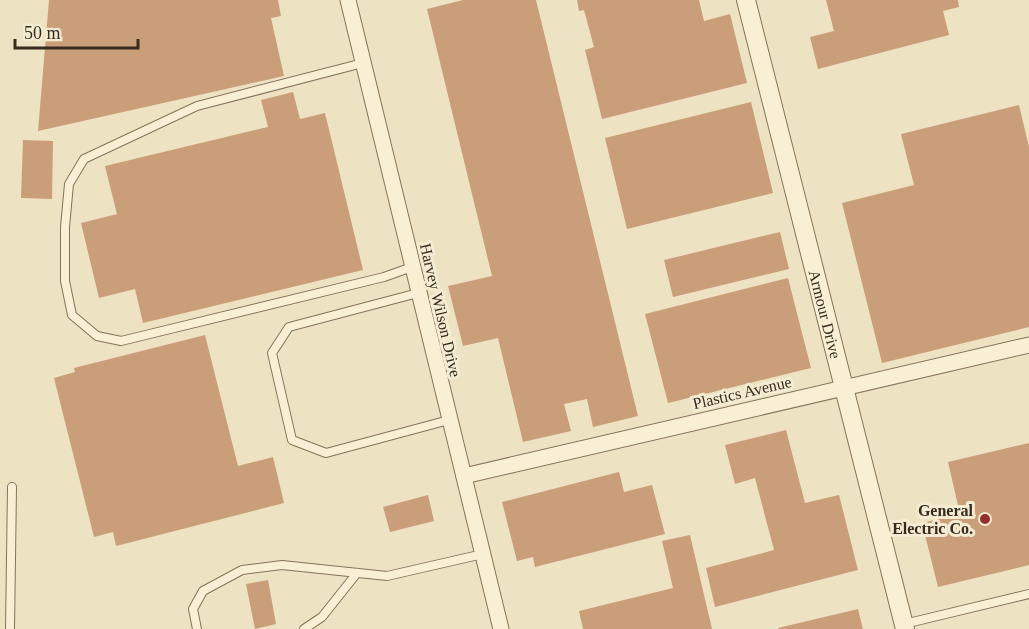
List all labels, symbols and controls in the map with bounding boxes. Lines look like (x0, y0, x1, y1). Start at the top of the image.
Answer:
scale bar (15, 12, 138, 50)
text: 50 m (24, 23, 61, 43)
street label: Harvey Wilson Drive (416, 242, 464, 379)
street label: Armour Drive (806, 268, 844, 360)
street label: Plastics Avenue (691, 373, 793, 412)
place label: General Electric Co. (892, 502, 974, 537)
marker: General Electric Co. (978, 512, 992, 526)

